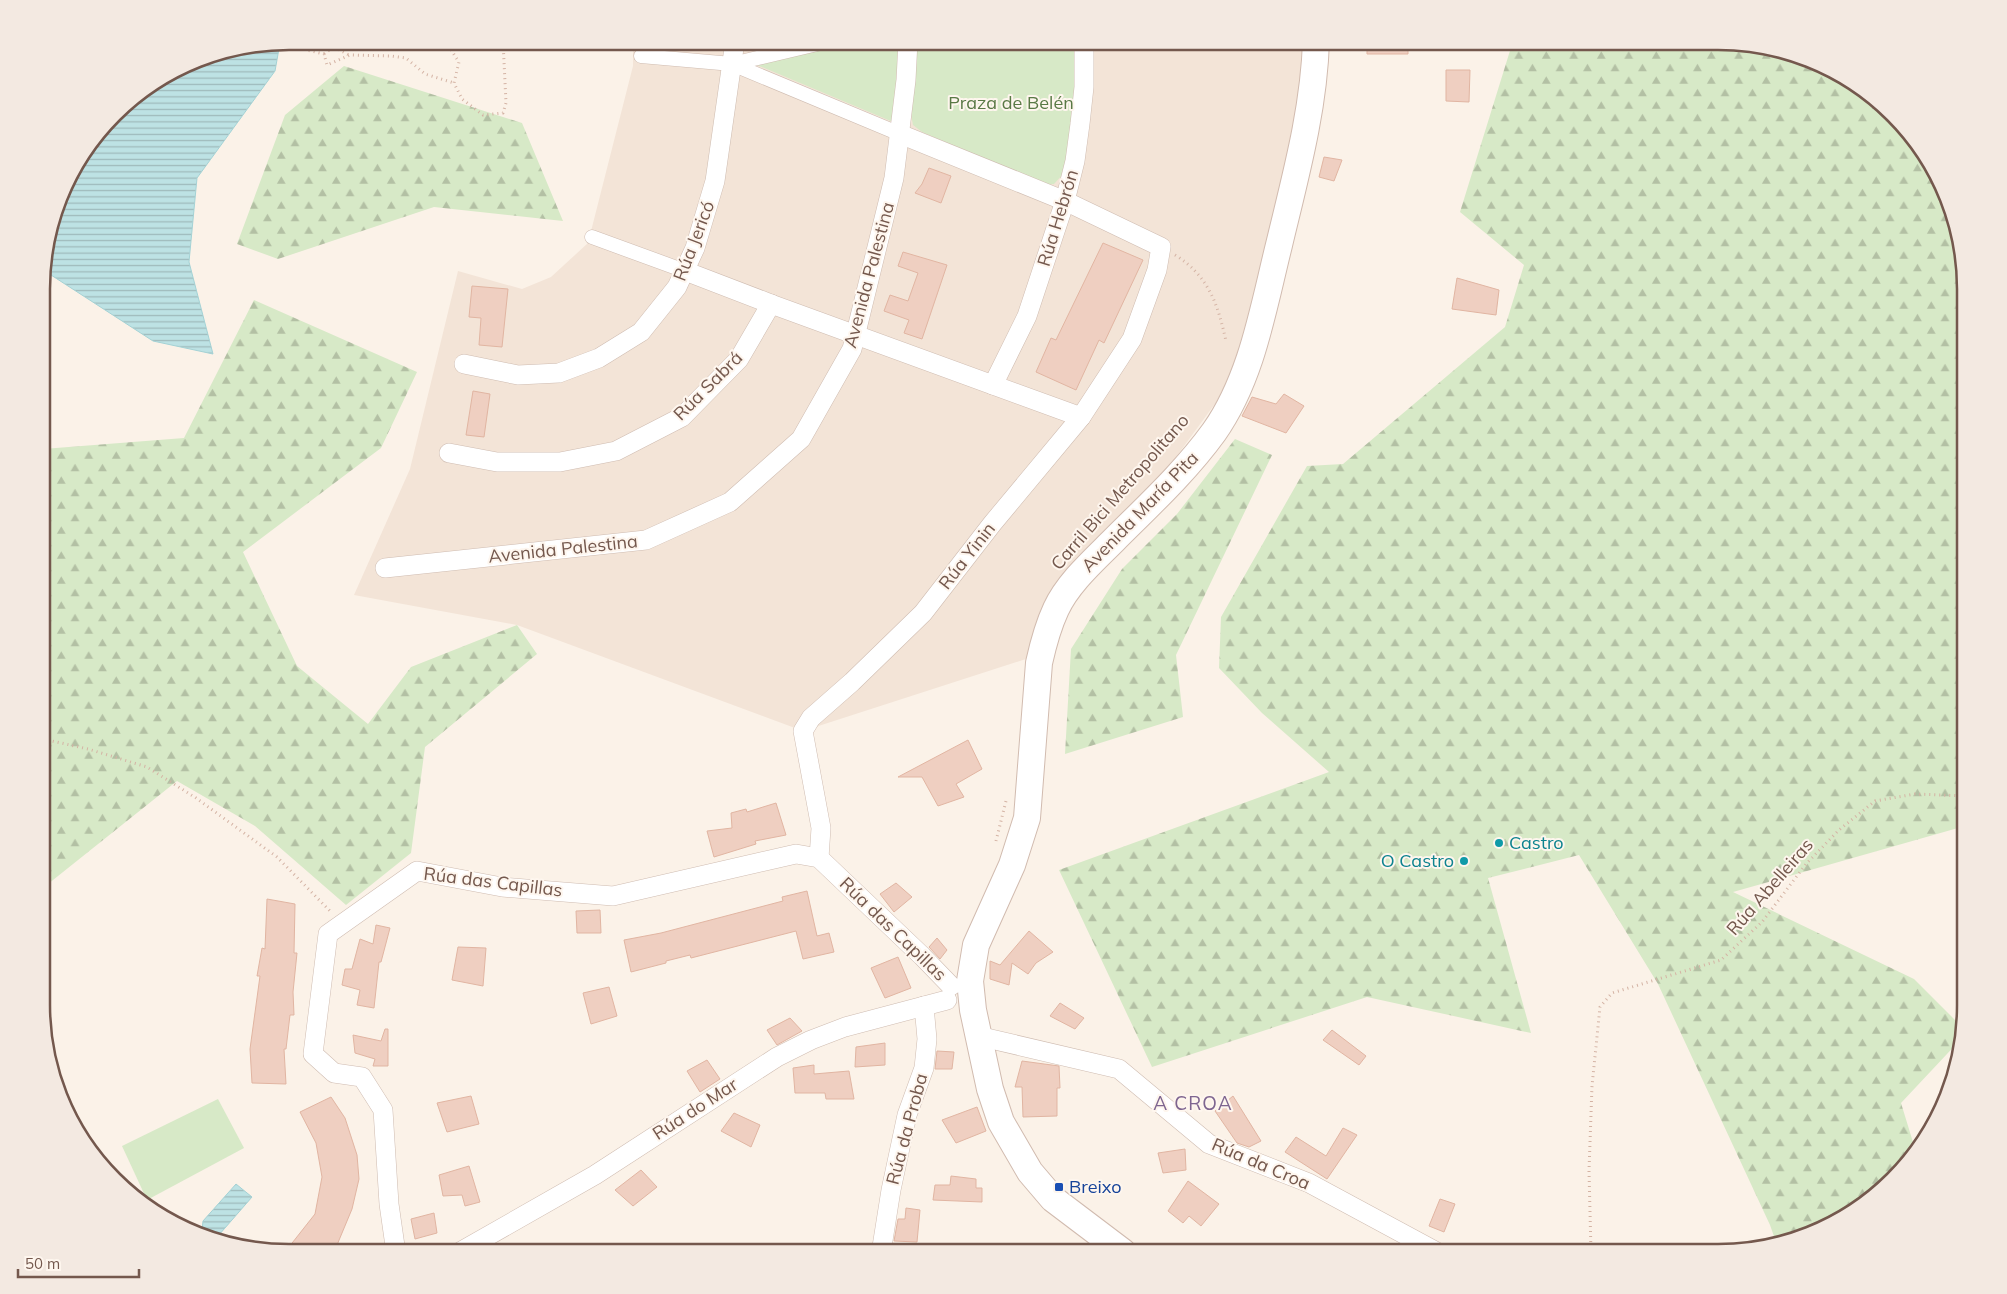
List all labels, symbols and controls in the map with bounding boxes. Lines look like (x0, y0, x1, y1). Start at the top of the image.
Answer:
park label: Praza de Belén (948, 91, 1074, 114)
street label: Rúa Hebrón (1032, 167, 1083, 269)
street label: Rúa Jericó (668, 198, 719, 284)
street label: Avenida Palestina (838, 199, 899, 350)
street label: Rúa Sabrá (668, 346, 747, 425)
street label: Carril Bici Metropolitano (1046, 409, 1194, 574)
street label: Avenida María Pita (1076, 447, 1203, 577)
street label: Rúa Yinin (933, 518, 1000, 594)
street label: Avenida Palestina (487, 529, 639, 568)
place label: Castro (1509, 831, 1564, 854)
street label: Rúa Abelleiras (1721, 833, 1818, 940)
marker: Castro (1493, 837, 1505, 849)
place label: O Castro (1381, 849, 1454, 872)
marker: O Castro (1458, 855, 1470, 867)
street label: Rúa das Capillas (422, 862, 564, 901)
street label: Rúa das Capillas (835, 872, 952, 986)
street label: Rúa da Proba (881, 1071, 932, 1187)
street label: Rúa do Mar (648, 1072, 742, 1145)
district label: A CROA (1153, 1091, 1233, 1115)
street label: Rúa da Croa (1209, 1133, 1314, 1195)
place label: Breixo (1069, 1175, 1121, 1198)
marker: Breixo (1053, 1181, 1065, 1193)
scale bar (18, 1246, 139, 1278)
text: 50 m (25, 1254, 60, 1273)

